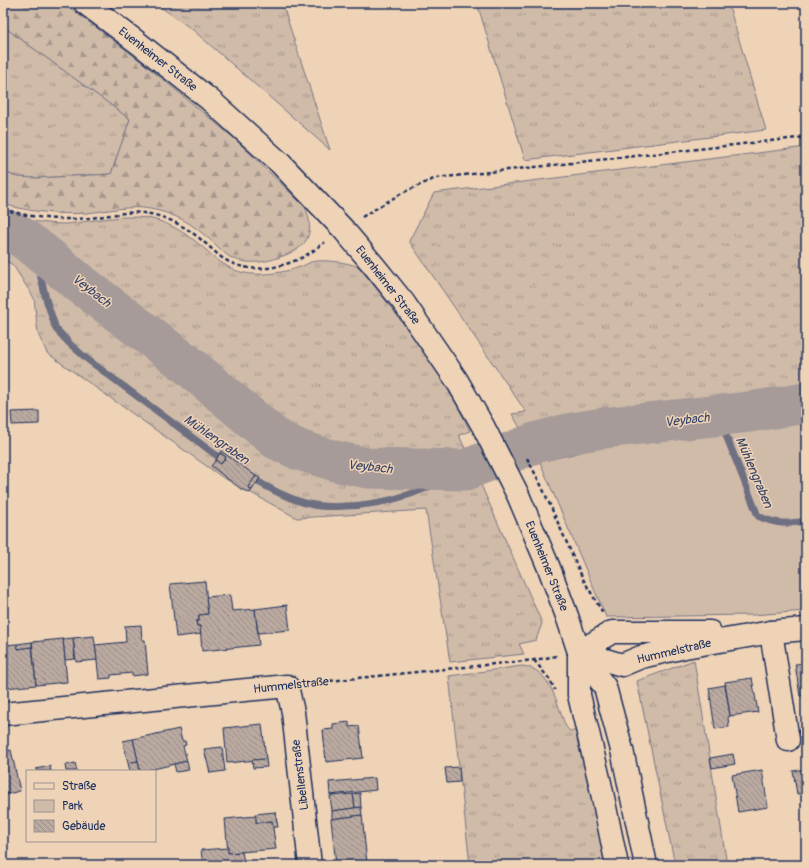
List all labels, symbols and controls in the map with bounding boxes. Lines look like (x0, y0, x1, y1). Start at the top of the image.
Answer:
street label: Euenheimer Straße (115, 24, 200, 95)
street label: Euenheimer Straße (352, 243, 423, 328)
water label: Veybach (69, 271, 115, 311)
water label: Veybach (664, 409, 711, 431)
water label: Mühlengraben (181, 411, 253, 469)
water label: Mühlengraben (732, 434, 777, 511)
water label: Veybach (347, 457, 394, 477)
street label: Euenheimer Straße (522, 519, 571, 613)
street label: Hummelstraße (635, 636, 713, 667)
street label: Hummelstraße (253, 674, 330, 697)
street label: Libellenstraße (289, 739, 312, 811)
legend (26, 770, 156, 842)
text: Straße (62, 779, 96, 794)
text: Park (62, 799, 83, 814)
text: Gebäude (62, 819, 106, 834)

